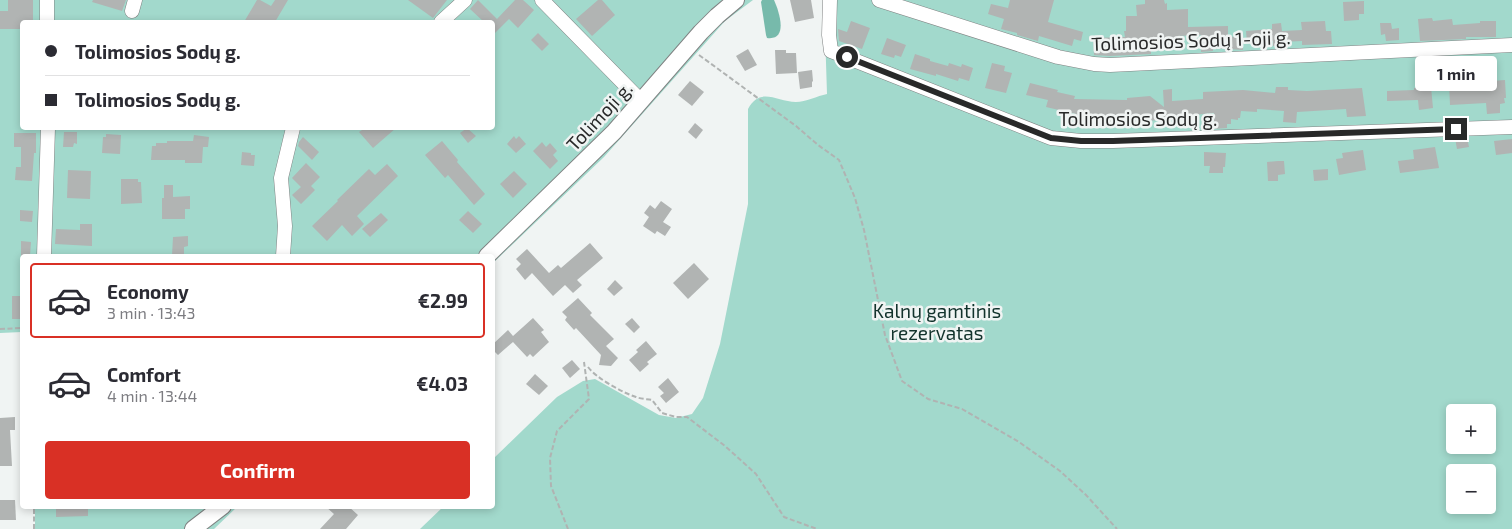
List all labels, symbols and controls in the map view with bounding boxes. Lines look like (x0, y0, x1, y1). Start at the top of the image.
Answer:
street label: Tolimosios Sodų 1-oji g. (1091, 25, 1291, 55)
text: Tolimosios Sodų g. (75, 40, 241, 63)
route start (836, 46, 858, 68)
callout: 1 min (1415, 56, 1497, 92)
text: 1 min (1437, 64, 1475, 83)
street label: Tolimoji g. (561, 77, 637, 155)
text: Tolimosios Sodų g. (75, 88, 241, 111)
street label: Tolimosios Sodų g. (1059, 107, 1217, 130)
route end (1445, 118, 1467, 140)
icon: car (47, 278, 92, 323)
text: Economy (107, 280, 189, 303)
text: €2.99 (418, 289, 468, 312)
park label: Kalnų gamtinis rezervatas (873, 299, 1001, 344)
text: 3 min · 13:43 (107, 303, 195, 322)
icon: car (47, 361, 92, 406)
text: Comfort (107, 363, 181, 386)
text: €4.03 (416, 372, 468, 395)
text: 4 min · 13:44 (107, 386, 197, 405)
map controls (1446, 404, 1496, 514)
button: + (1446, 404, 1496, 454)
button: Confirm (45, 441, 470, 499)
button: − (1446, 464, 1496, 514)

